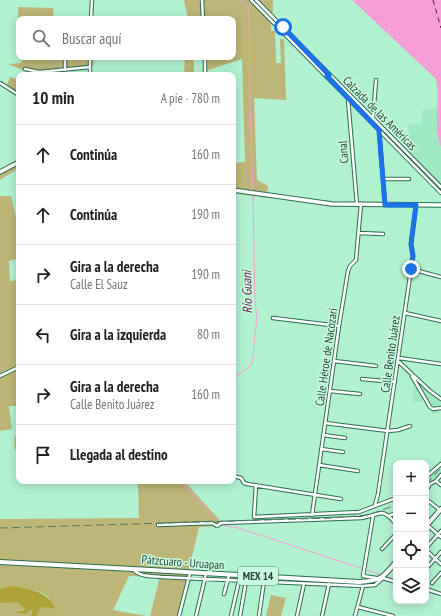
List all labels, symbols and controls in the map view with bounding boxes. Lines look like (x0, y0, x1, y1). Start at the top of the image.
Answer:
search box (16, 16, 236, 60)
route start (274, 18, 292, 36)
icon: search (30, 27, 52, 49)
text: Buscar aquí (62, 29, 122, 48)
street label: Calzada de las Américas (340, 73, 420, 153)
text: 10 min (32, 87, 74, 109)
text: A pie · 780 m (161, 90, 220, 107)
street label: Canal (335, 140, 351, 164)
icon: ahead (32, 144, 54, 166)
text: Continúa (70, 145, 117, 164)
text: 160 m (191, 146, 220, 163)
icon: ahead (32, 204, 54, 226)
text: Continúa (70, 205, 117, 224)
text: 190 m (191, 206, 220, 223)
text: Gira a la derecha (70, 257, 159, 276)
route end (402, 260, 420, 278)
icon: right (32, 264, 54, 286)
text: 190 m (191, 266, 220, 283)
water label: Río Guani (238, 268, 256, 314)
text: Calle El Sauz (70, 276, 128, 293)
street label: Calle Héroe de Nacozari (312, 307, 340, 407)
street label: Calle Benito Juárez (377, 314, 403, 394)
icon: left (32, 324, 54, 346)
text: Gira a la izquierda (70, 325, 166, 344)
text: 80 m (197, 326, 220, 343)
text: Gira a la derecha (70, 377, 159, 396)
icon: right (32, 384, 54, 406)
text: 160 m (191, 386, 220, 403)
text: Calle Benito Juárez (70, 396, 155, 413)
icon: arrive (32, 444, 54, 466)
text: Llegada al destino (70, 445, 168, 464)
map controls (393, 460, 429, 604)
button: + (393, 460, 429, 496)
button: − (393, 496, 429, 532)
button: locate (393, 532, 429, 568)
street label: Pátzcuaro - Uruapan (141, 552, 225, 572)
road number: MEX 14 (238, 567, 278, 585)
button: layers (393, 568, 429, 604)

